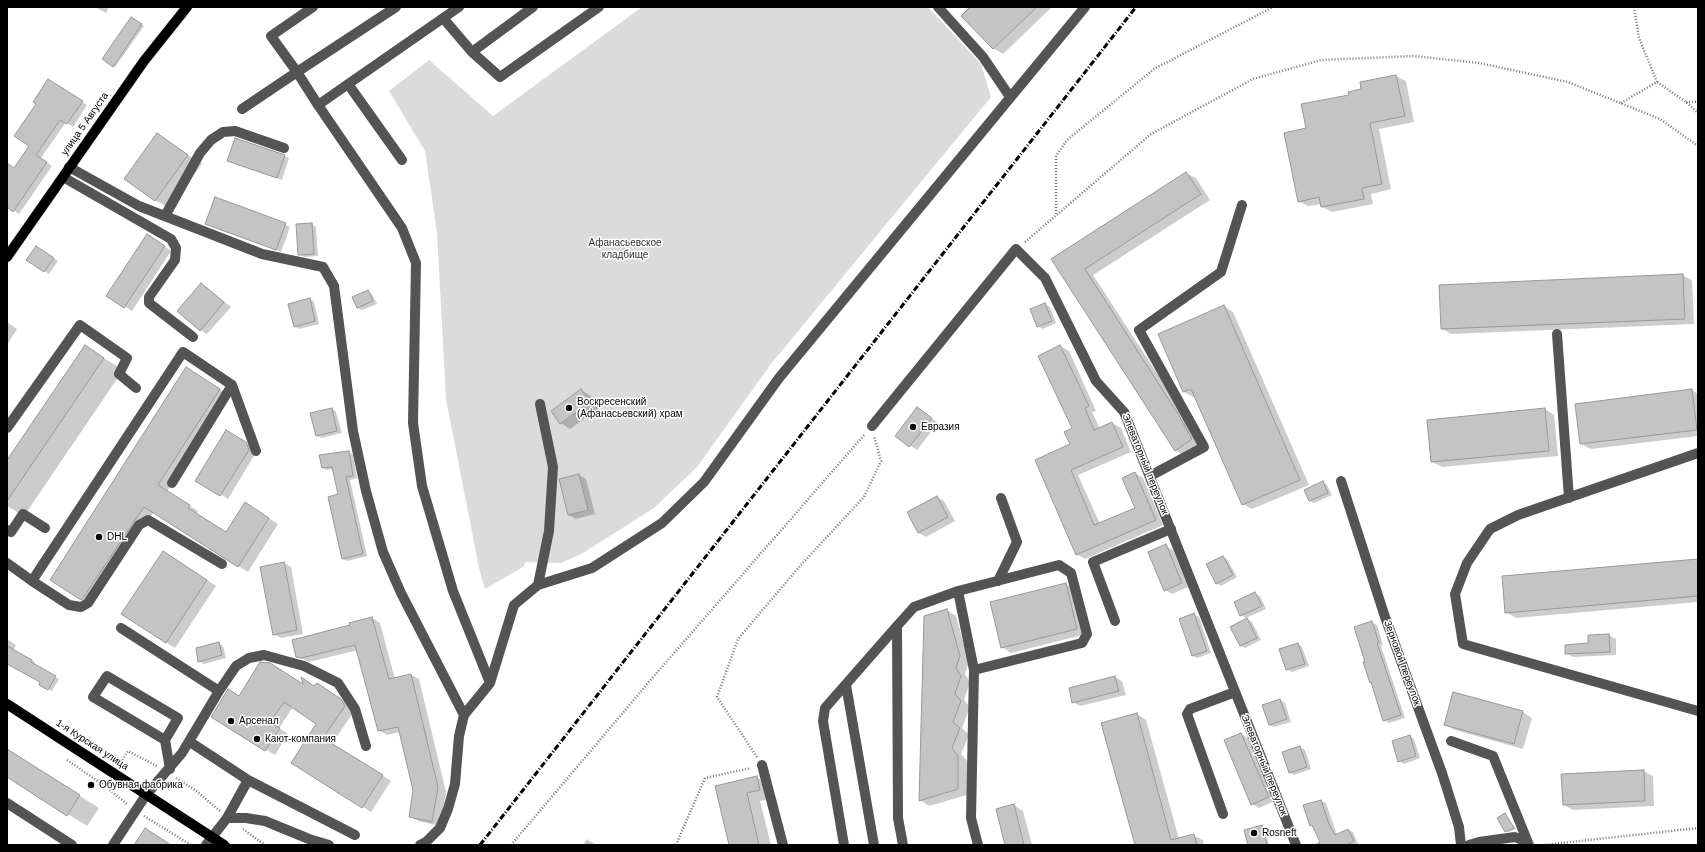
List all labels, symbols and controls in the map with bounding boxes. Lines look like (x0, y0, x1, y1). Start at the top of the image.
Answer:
street label: улица 5 Августа (59, 90, 111, 158)
park label: Афанасьевское кладбище (588, 237, 662, 260)
place label: Воскресенский (Афанасьевский) храм (577, 396, 683, 420)
marker: Воскресенский (Афанасьевский) храм (564, 403, 574, 413)
street label: Элеваторный переулок (1119, 412, 1171, 516)
place label: Евразия (921, 421, 960, 433)
marker: Евразия (908, 422, 918, 432)
place label: DHL (107, 531, 127, 543)
marker: DHL (94, 532, 104, 542)
street label: Зерновой переулок (1381, 619, 1423, 707)
street label: Элеваторный переулок (1238, 713, 1290, 817)
place label: Арсенал (239, 715, 279, 727)
marker: Арсенал (226, 716, 236, 726)
street label: 1-я Курская улица (53, 717, 131, 773)
place label: Кают-компания (265, 733, 336, 745)
marker: Кают-компания (252, 734, 262, 744)
place label: Обувная фабрика (99, 779, 183, 791)
marker: Обувная фабрика (86, 780, 96, 790)
place label: Rosneft (1262, 827, 1296, 839)
marker: Rosneft (1249, 828, 1259, 838)

